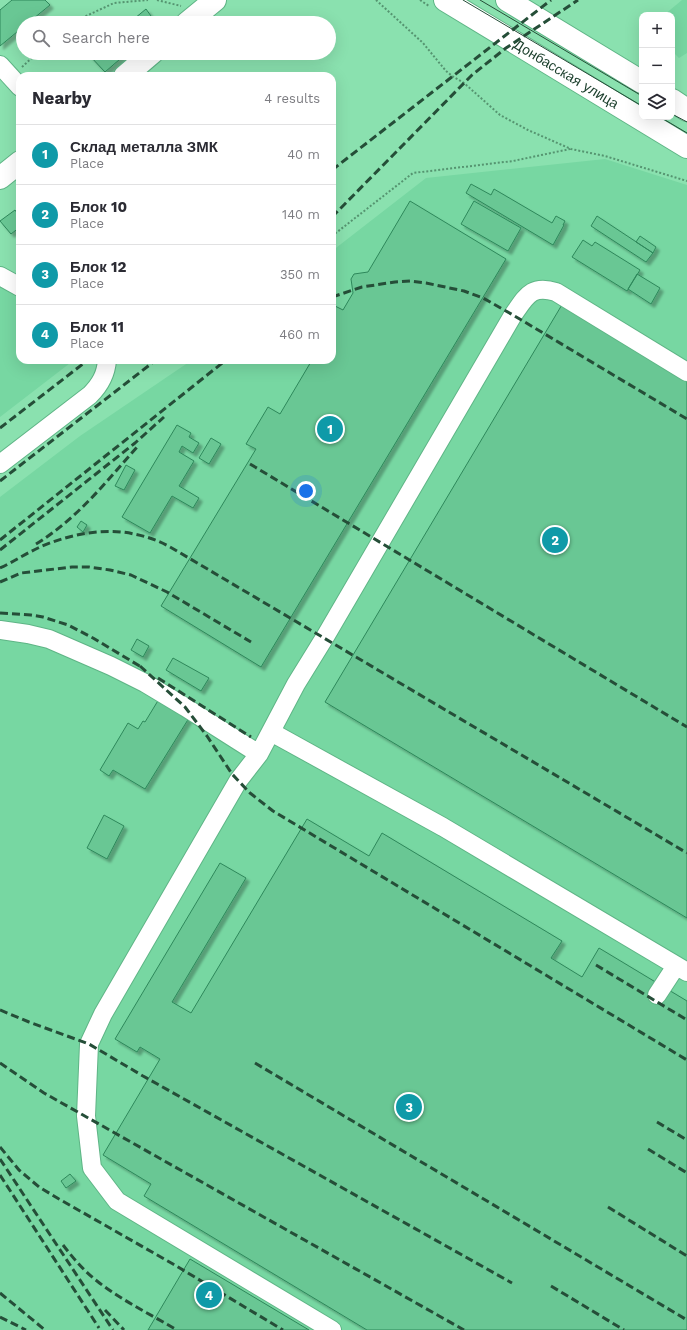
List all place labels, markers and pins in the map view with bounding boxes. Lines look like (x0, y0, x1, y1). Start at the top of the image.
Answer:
pin: 1 (317, 414, 343, 444)
pin: 2 (542, 525, 568, 555)
pin: 3 (396, 1092, 422, 1122)
pin: 4 (196, 1280, 222, 1310)

